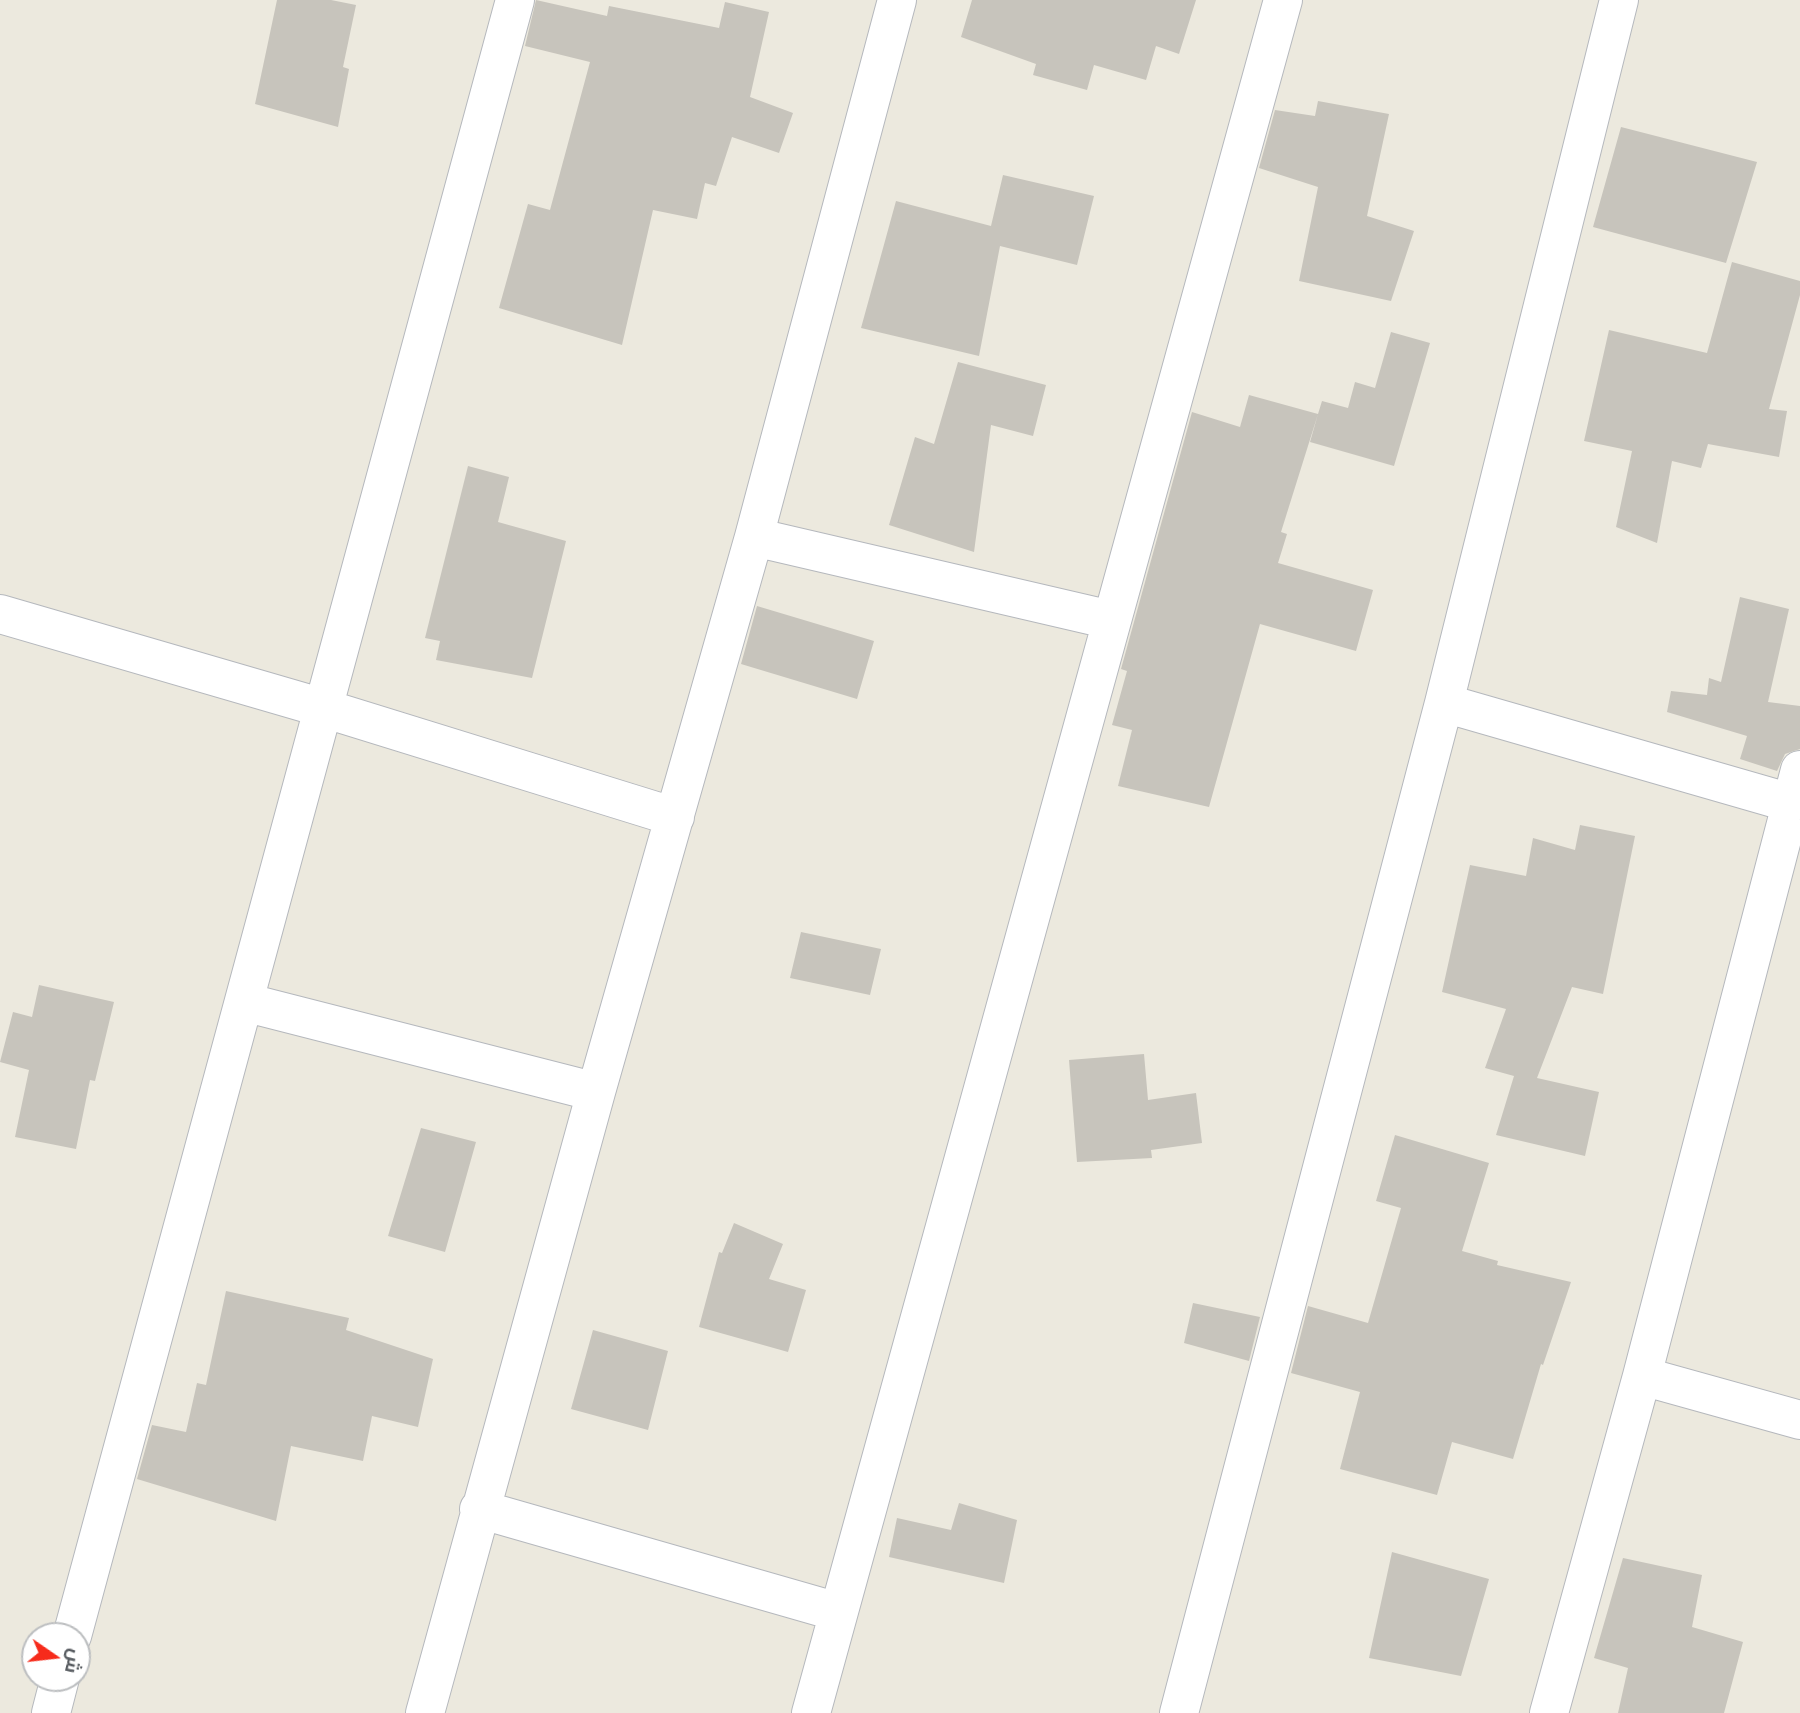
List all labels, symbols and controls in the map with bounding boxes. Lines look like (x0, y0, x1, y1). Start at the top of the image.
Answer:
north arrow (21, 1622, 91, 1692)
text: ش (61, 1647, 88, 1676)

